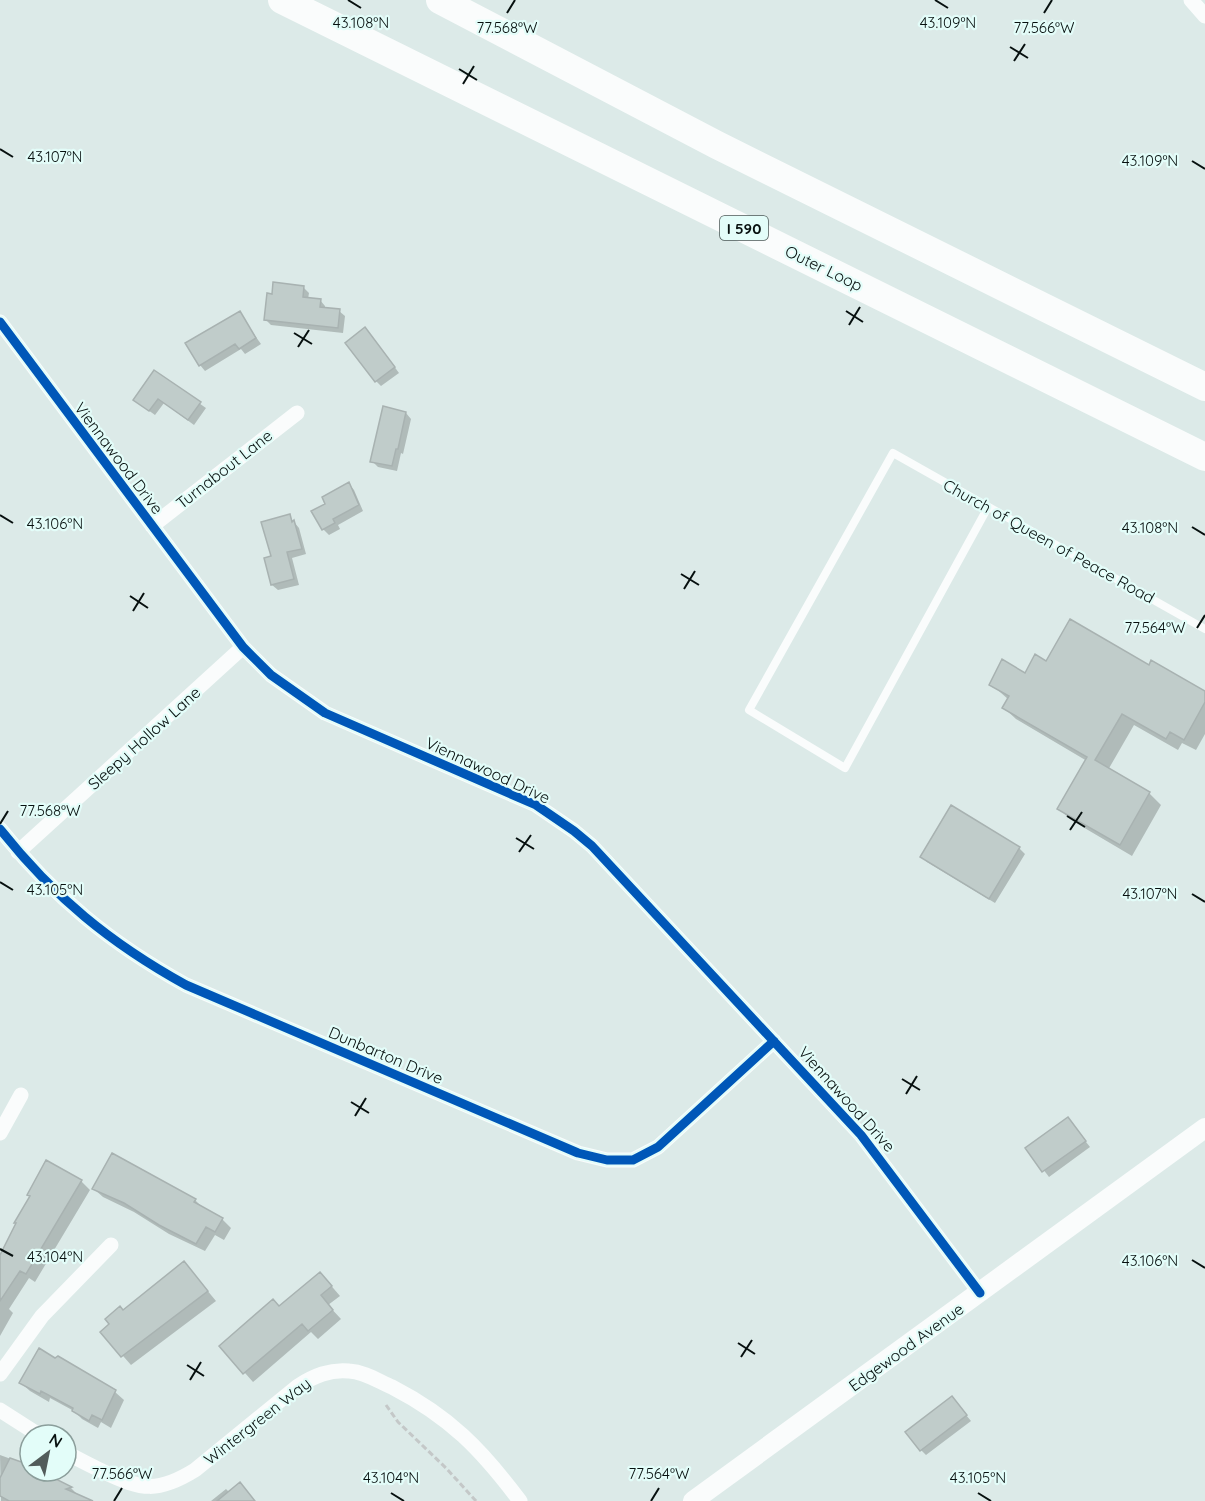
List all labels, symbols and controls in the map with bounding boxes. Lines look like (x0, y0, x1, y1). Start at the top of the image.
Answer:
text: 43.108°N (333, 13, 389, 32)
text: 43.109°N (920, 13, 976, 32)
text: 77.568°W (477, 18, 538, 37)
text: 77.566°W (1014, 18, 1075, 37)
text: 43.107°N (27, 147, 83, 166)
text: 43.109°N (1122, 151, 1178, 170)
road number: I 590 (720, 216, 768, 240)
street label: Outer Loop (782, 241, 866, 295)
street label: Viennawood Drive (70, 398, 168, 518)
street label: Turnabout Lane (172, 425, 276, 513)
street label: Church of Queen of Peace Road (940, 474, 1158, 608)
text: 43.106°N (27, 514, 83, 533)
text: 43.108°N (1122, 518, 1178, 537)
text: 77.564°W (1124, 618, 1186, 637)
street label: Sleepy Hollow Lane (84, 682, 204, 794)
street label: Viennawood Drive (423, 732, 553, 808)
text: 77.568°W (20, 801, 81, 820)
text: 43.105°N (27, 880, 83, 899)
text: 43.107°N (1122, 884, 1178, 903)
street label: Dunbarton Drive (326, 1022, 446, 1088)
street label: Viennawood Drive (794, 1042, 900, 1156)
text: 43.104°N (27, 1247, 83, 1266)
text: 43.106°N (1122, 1251, 1178, 1270)
street label: Edgewood Avenue (844, 1298, 968, 1396)
street label: Wintergreen Way (200, 1373, 314, 1469)
north arrow (18, 1423, 78, 1483)
text: N (46, 1429, 66, 1452)
text: 77.566°W (92, 1464, 153, 1483)
text: 77.564°W (628, 1464, 690, 1483)
text: 43.104°N (363, 1468, 419, 1487)
text: 43.105°N (950, 1468, 1006, 1487)

